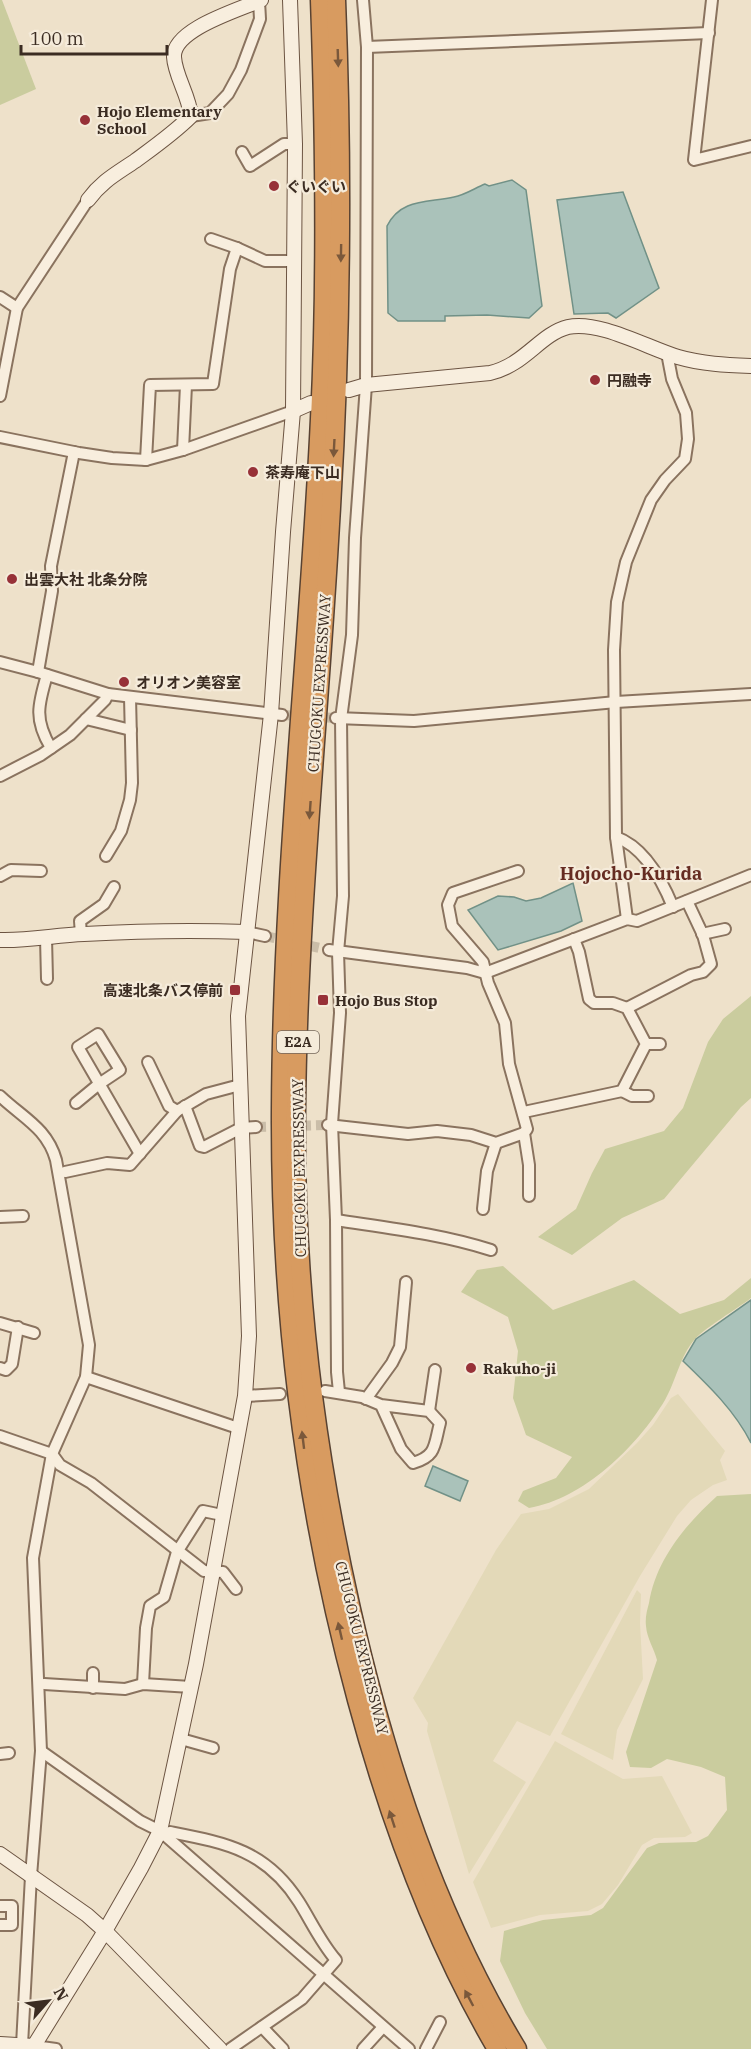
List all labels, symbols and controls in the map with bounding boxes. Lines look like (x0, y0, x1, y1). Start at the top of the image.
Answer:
scale bar (21, 18, 166, 56)
text: 100 m (30, 27, 84, 50)
one-way arrow (334, 49, 343, 68)
place label: Hojo Elementary School (97, 102, 222, 138)
marker: Hojo Elementary School (78, 113, 92, 127)
place label: ぐいぐい (286, 177, 346, 196)
marker: ぐいぐい (267, 179, 281, 193)
one-way arrow (336, 244, 346, 263)
place label: 円融寺 (607, 371, 652, 390)
marker: 円融寺 (588, 373, 602, 387)
one-way arrow (330, 439, 339, 458)
place label: 茶寿庵下山 (265, 463, 340, 482)
marker: 茶寿庵下山 (246, 465, 260, 479)
place label: 出雲大社 北条分院 (24, 570, 147, 589)
marker: 出雲大社 北条分院 (5, 572, 19, 586)
street label: CHUGOKU EXPRESSWAY (303, 593, 335, 773)
place label: オリオン美容室 (136, 673, 241, 692)
marker: オリオン美容室 (117, 675, 131, 689)
one-way arrow (305, 801, 314, 820)
district label: Hojocho-Kurida (560, 862, 702, 885)
place label: 高速北条バス停前 (103, 981, 223, 1000)
marker: 高速北条バス停前 (228, 983, 242, 997)
place label: Hojo Bus Stop (335, 991, 437, 1010)
marker: Hojo Bus Stop (316, 993, 330, 1007)
road number: E2A (277, 1031, 319, 1053)
street label: CHUGOKU EXPRESSWAY (288, 1078, 310, 1257)
place label: Rakuho-ji (483, 1359, 556, 1378)
marker: Rakuho-ji (464, 1361, 478, 1375)
one-way arrow (298, 1430, 308, 1449)
street label: CHUGOKU EXPRESSWAY (331, 1559, 393, 1737)
one-way arrow (334, 1622, 344, 1640)
one-way arrow (387, 1810, 397, 1828)
north arrow (18, 1971, 78, 2031)
text: N (49, 1984, 73, 2004)
one-way arrow (464, 1989, 474, 2006)

